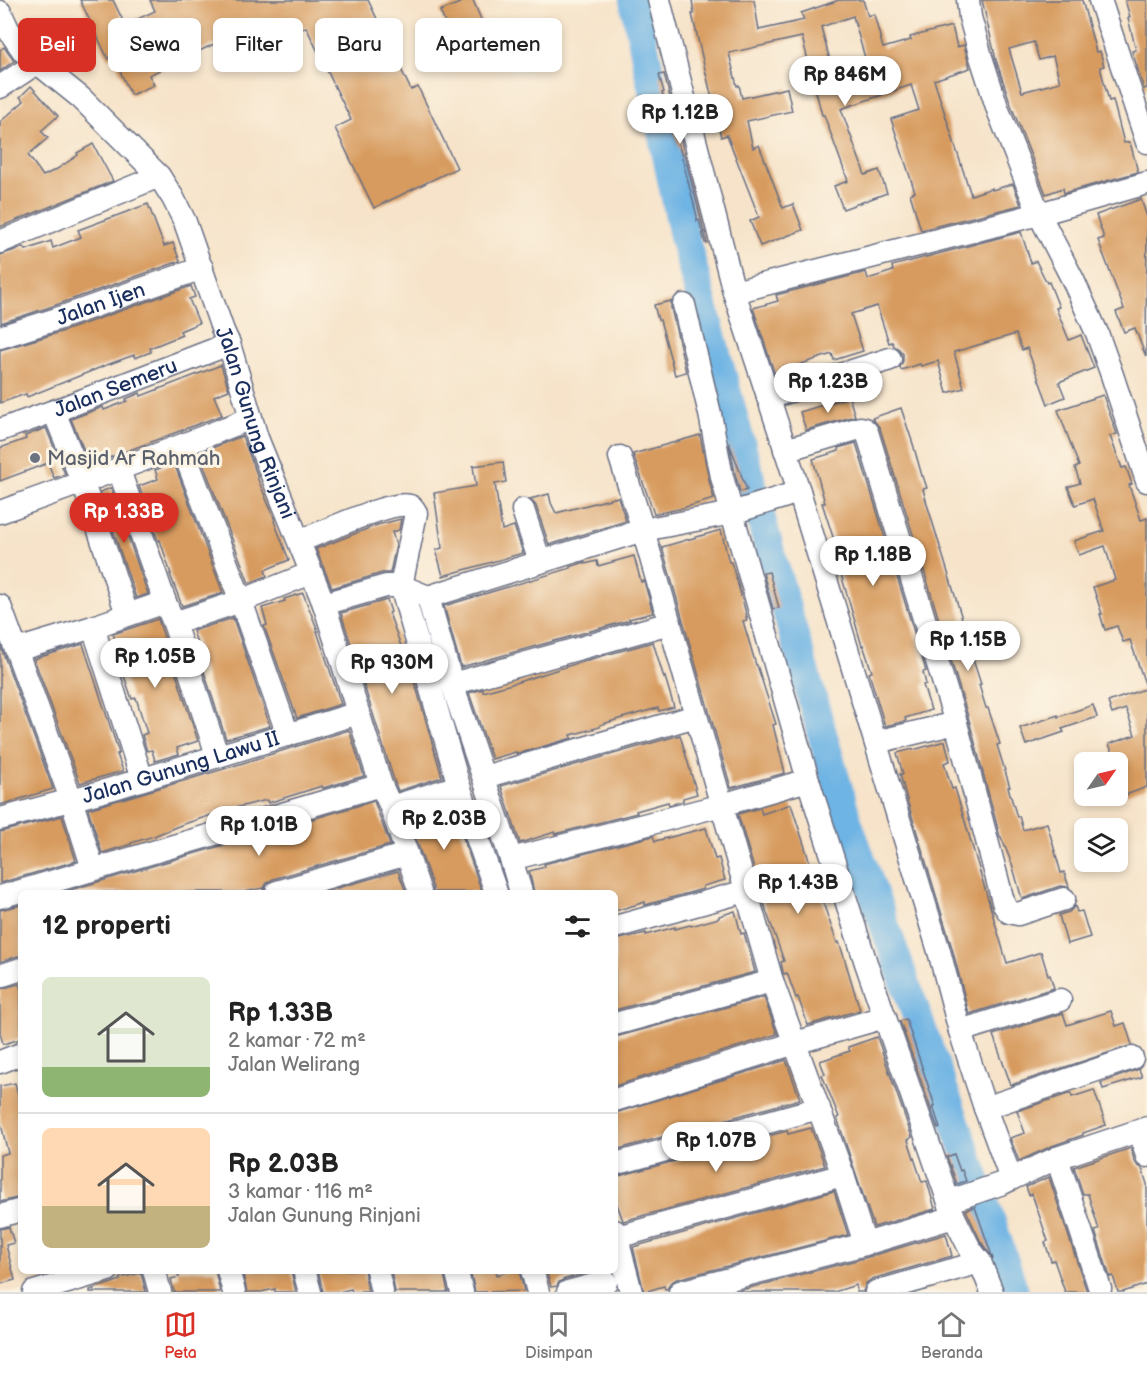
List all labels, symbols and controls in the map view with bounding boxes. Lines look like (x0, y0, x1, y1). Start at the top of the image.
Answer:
chip: Beli (18, 18, 96, 72)
chip: Sewa (108, 18, 201, 72)
chip: Filter (213, 18, 303, 72)
chip: Baru (315, 18, 403, 72)
chip: Apartemen (415, 18, 562, 72)
pin: Rp 846M (790, 56, 900, 107)
text: Rp 846M (803, 63, 887, 87)
pin: Rp 1.12B (618, 94, 742, 145)
text: Rp 1.12B (641, 101, 719, 125)
street label: Jalan Ijen (53, 277, 148, 331)
street label: Jalan Gunung Rinjani (210, 322, 301, 522)
street label: Jalan Semeru (50, 353, 181, 423)
pin: Rp 1.23B (766, 363, 890, 414)
text: Rp 1.23B (788, 370, 868, 394)
place label: Masjid Ar Rahmah (47, 446, 220, 471)
marker: Masjid Ar Rahmah (28, 451, 42, 465)
pin: Rp 1.33B (62, 493, 186, 544)
text: Rp 1.33B (84, 500, 164, 524)
pin: Rp 1.18B (811, 536, 935, 587)
text: Rp 1.18B (834, 543, 912, 567)
pin: Rp 1.15B (906, 621, 1030, 672)
text: Rp 1.15B (929, 628, 1007, 652)
pin: Rp 1.05B (93, 638, 217, 689)
pin: Rp 930M (337, 644, 447, 695)
text: Rp 1.05B (114, 645, 196, 669)
text: Rp 930M (350, 651, 434, 675)
street label: Jalan Gunung Lawu II (79, 725, 282, 809)
north arrow (1074, 752, 1128, 806)
map controls (1074, 752, 1128, 872)
pin: Rp 2.03B (382, 800, 506, 851)
pin: Rp 1.01B (197, 806, 321, 857)
text: Rp 2.03B (401, 807, 487, 831)
text: Rp 1.01B (220, 813, 298, 837)
button: layers (1074, 818, 1128, 872)
pin: Rp 1.43B (736, 864, 860, 915)
text: Rp 1.43B (758, 871, 838, 895)
icon: filters (561, 910, 594, 943)
text: 12 properti (42, 911, 171, 942)
text: Rp 1.33B (228, 998, 333, 1029)
icon: home (90, 1001, 162, 1073)
text: 2 kamar · 72 m² (228, 1029, 366, 1053)
text: Jalan Welirang (228, 1053, 360, 1077)
pin: Rp 1.07B (654, 1122, 778, 1173)
text: Rp 1.07B (676, 1129, 757, 1153)
text: Rp 2.03B (228, 1149, 339, 1180)
icon: home (90, 1152, 162, 1224)
text: 3 kamar · 116 m² (228, 1180, 373, 1204)
text: Jalan Gunung Rinjani (228, 1204, 421, 1228)
tab: Peta (164, 1308, 197, 1363)
tab: Disimpan (525, 1308, 593, 1363)
tab: Beranda (921, 1308, 983, 1363)

